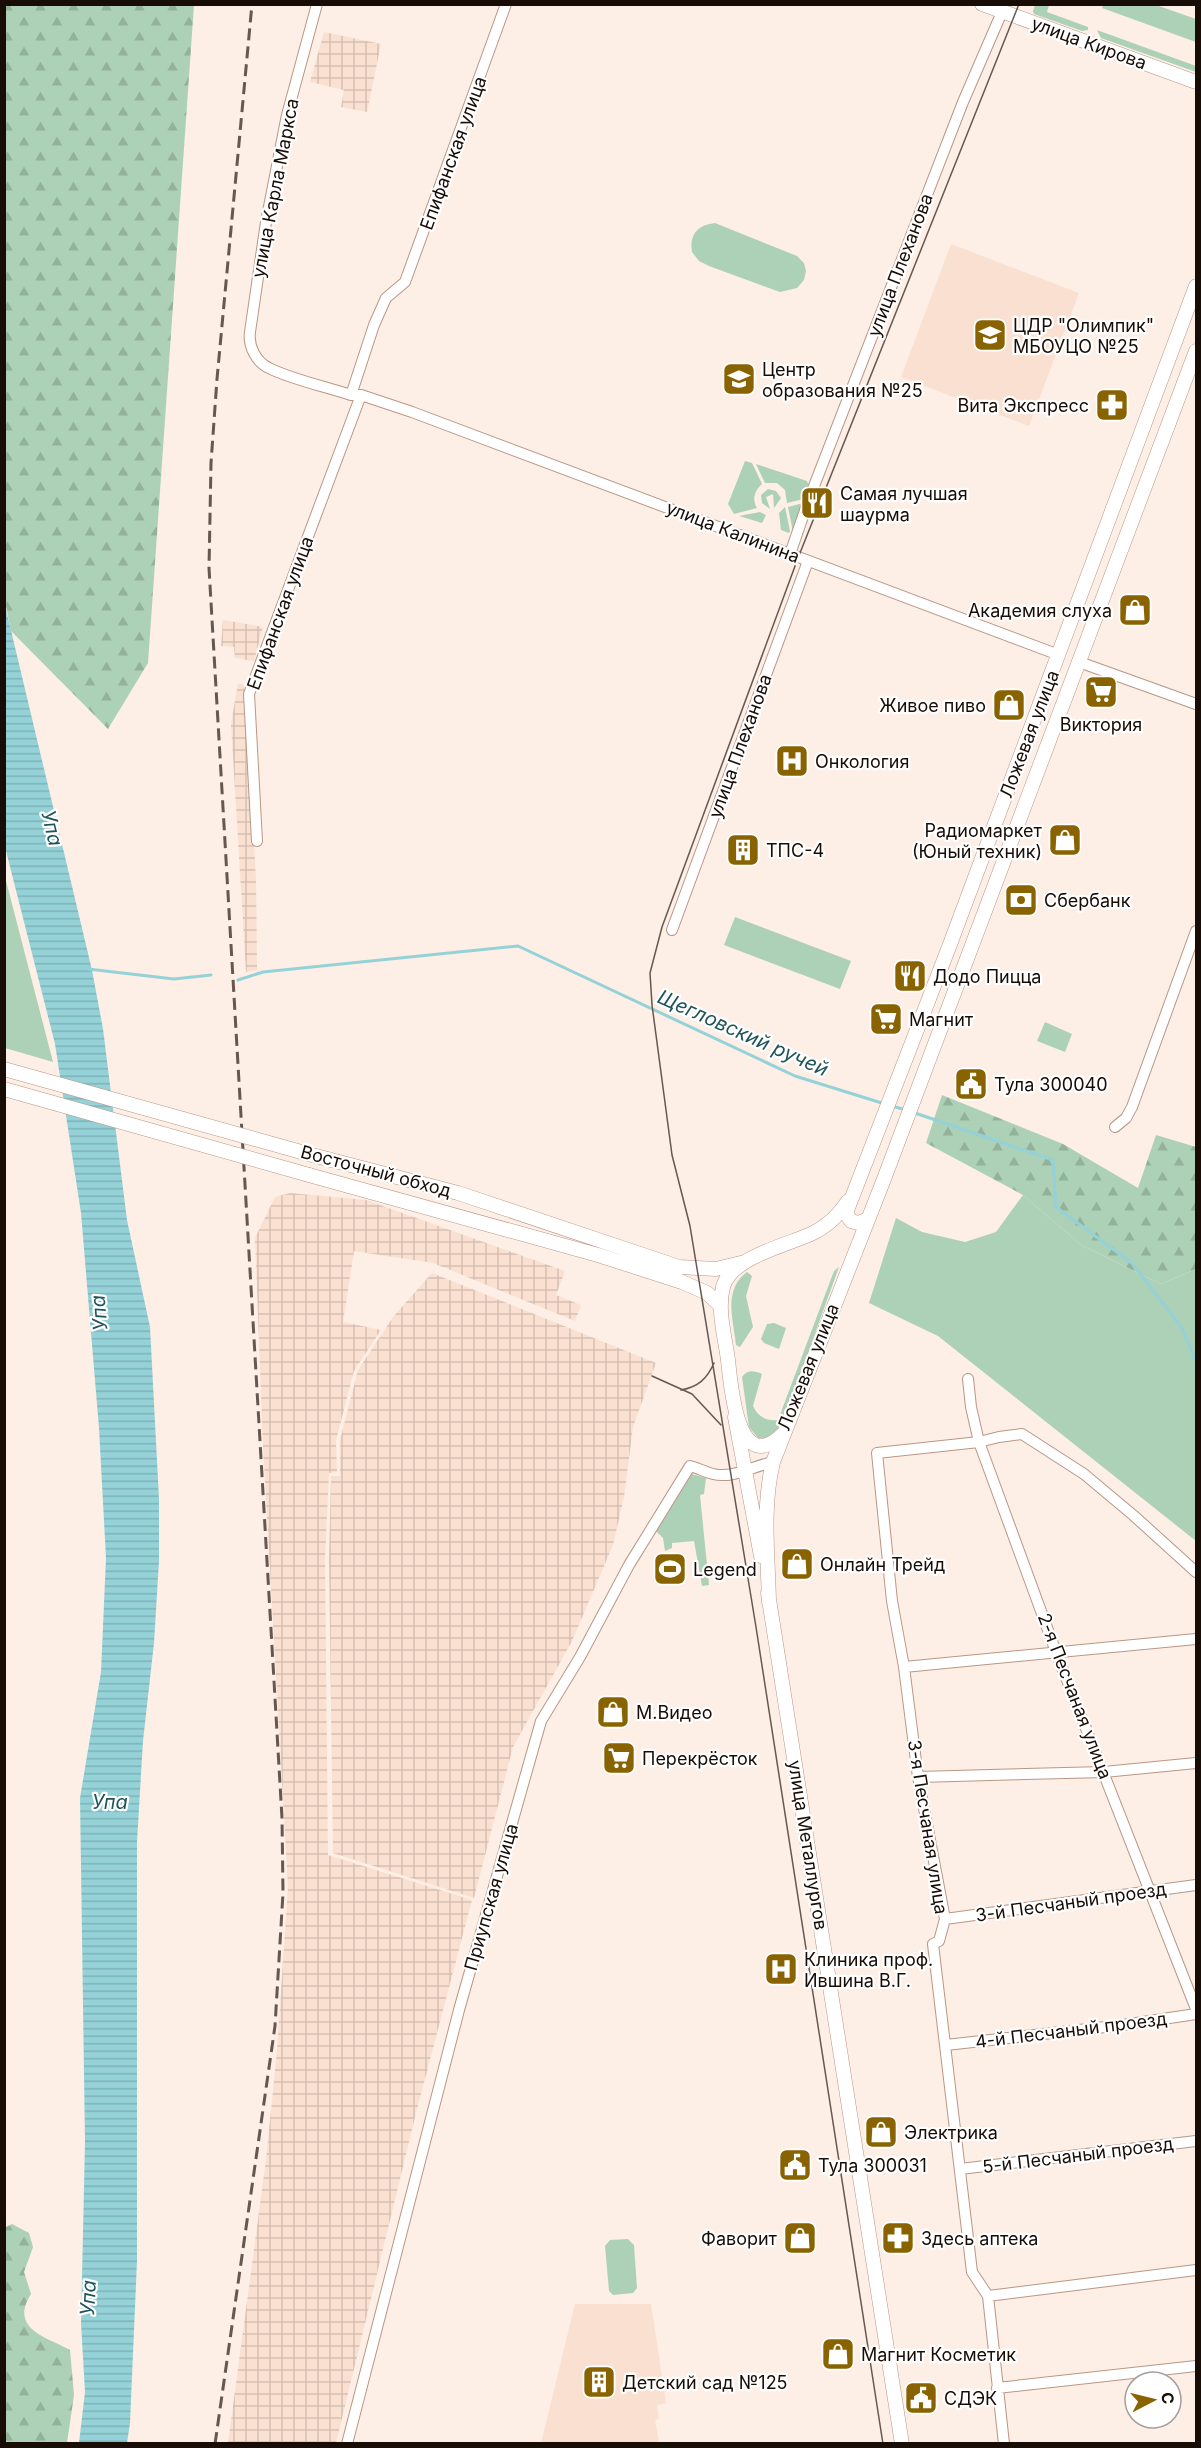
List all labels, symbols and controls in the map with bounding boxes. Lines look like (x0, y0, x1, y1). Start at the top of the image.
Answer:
street label: улица Кирова (1029, 12, 1149, 74)
street label: Епифанская улица (415, 73, 491, 233)
street label: улица Карла Маркса (247, 97, 303, 279)
street label: улица Плеханова (863, 190, 937, 340)
place label: ЦДР "Олимпик" МБОУЦО №25 (1013, 315, 1154, 357)
school or university icon: ЦДР "Олимпик" МБОУЦО №25 (972, 317, 1008, 353)
place label: Центр образования №25 (762, 359, 923, 401)
school or university icon: Центр образования №25 (721, 361, 757, 397)
pharmacy icon: Вита Экспресс (1094, 387, 1130, 423)
place label: Вита Экспресс (958, 395, 1089, 416)
place label: Самая лучшая шаурма (840, 483, 968, 525)
restaurant icon: Самая лучшая шаурма (799, 485, 835, 521)
street label: улица Калинина (663, 497, 803, 567)
street label: Епифанская улица (242, 533, 318, 693)
shop icon: Академия слуха (1117, 592, 1153, 628)
place label: Академия слуха (968, 600, 1112, 621)
street label: Ложевая улица (995, 667, 1063, 801)
street label: улица Плеханова (704, 671, 776, 821)
supermarket icon: Виктория (1083, 674, 1119, 710)
shop icon: Живое пиво (991, 687, 1027, 723)
place label: Живое пиво (879, 695, 986, 716)
place label: Виктория (1060, 714, 1142, 735)
hospital icon: Онкология (774, 743, 810, 779)
place label: Онкология (815, 751, 909, 772)
water label: Упа (36, 808, 68, 848)
place label: Радиомаркет (Юный техник) (912, 820, 1043, 862)
shop icon: Радиомаркет (Юный техник) (1047, 822, 1083, 858)
building icon: ТПС-4 (725, 832, 761, 868)
place label: ТПС-4 (766, 840, 824, 861)
bank icon: Сбербанк (1003, 882, 1039, 918)
place label: Сбербанк (1044, 890, 1131, 911)
restaurant icon: Додо Пицца (892, 958, 928, 994)
place label: Додо Пицца (933, 966, 1041, 987)
water label: Щегловский ручей (654, 985, 832, 1081)
supermarket icon: Магнит (868, 1001, 904, 1037)
place label: Магнит (909, 1009, 974, 1030)
public building icon: Тула 300040 (953, 1066, 989, 1102)
place label: Тула 300040 (994, 1074, 1107, 1095)
street label: Восточный обход (298, 1141, 454, 1201)
water label: Упа (85, 1294, 113, 1332)
street label: Ложевая улица (773, 1300, 843, 1434)
shop icon: Онлайн Трейд (779, 1546, 815, 1582)
sports icon: Legend (652, 1551, 688, 1587)
place label: Онлайн Трейд (820, 1554, 945, 1575)
place label: Legend (693, 1559, 757, 1580)
street label: 2-я Песчаная улица (1034, 1610, 1116, 1782)
shop icon: М.Видео (595, 1694, 631, 1730)
place label: М.Видео (636, 1702, 712, 1723)
street label: 3-я Песчаная улица (904, 1738, 952, 1916)
supermarket icon: Перекрёсток (601, 1740, 637, 1776)
place label: Перекрёсток (642, 1748, 758, 1769)
street label: улица Металлургов (784, 1759, 832, 1931)
water label: Упа (92, 1790, 128, 1814)
street label: Приупская улица (460, 1821, 522, 1973)
street label: 3-й Песчаный проезд (974, 1878, 1168, 1926)
place label: Клиника проф. Ившина В.Г. (804, 1949, 933, 1991)
hospital icon: Клиника проф. Ившина В.Г. (763, 1951, 799, 1987)
street label: 4-й Песчаный проезд (974, 2008, 1168, 2052)
shop icon: Электрика (863, 2114, 899, 2150)
place label: Электрика (904, 2122, 998, 2143)
street label: 5-й Песчаный проезд (981, 2133, 1175, 2177)
public building icon: Тула 300031 (777, 2147, 813, 2183)
place label: Тула 300031 (818, 2155, 927, 2176)
shop icon: Фаворит (782, 2220, 818, 2256)
pharmacy icon: Здесь аптека (880, 2220, 916, 2256)
place label: Фаворит (701, 2228, 778, 2249)
place label: Здесь аптека (921, 2228, 1038, 2249)
water label: Упа (75, 2279, 101, 2317)
shop icon: Магнит Косметик (820, 2336, 856, 2372)
place label: Магнит Косметик (861, 2344, 1016, 2365)
building icon: Детский сад №125 (581, 2364, 617, 2400)
north arrow (1123, 2370, 1183, 2430)
place label: Детский сад №125 (622, 2372, 788, 2393)
public building icon: СДЭК (903, 2380, 939, 2416)
place label: СДЭК (944, 2388, 997, 2409)
text: С (1157, 2391, 1179, 2405)

